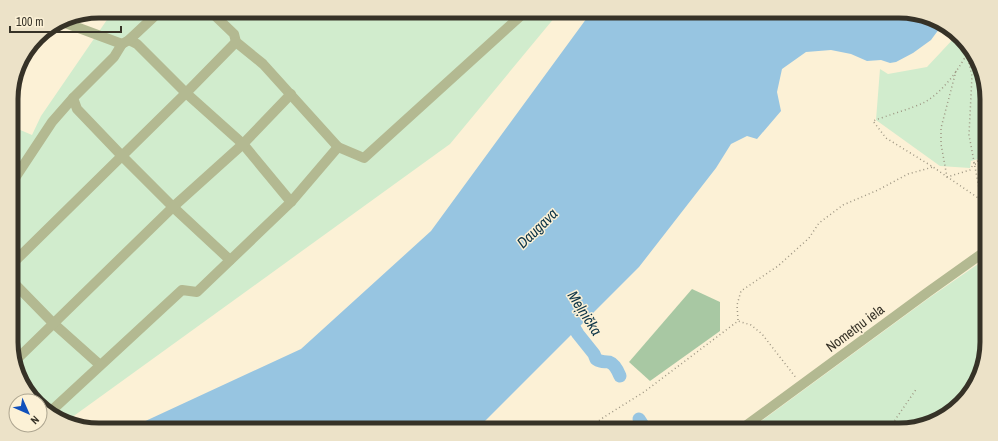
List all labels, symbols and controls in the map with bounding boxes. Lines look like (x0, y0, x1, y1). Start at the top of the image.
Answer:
scale bar (10, 8, 121, 34)
text: 100 m (16, 14, 43, 30)
water label: Daugava (512, 203, 562, 253)
water label: Meļņička (563, 287, 607, 339)
street label: Nometņu iela (822, 300, 888, 356)
north arrow (8, 393, 48, 433)
text: N (28, 413, 42, 427)

